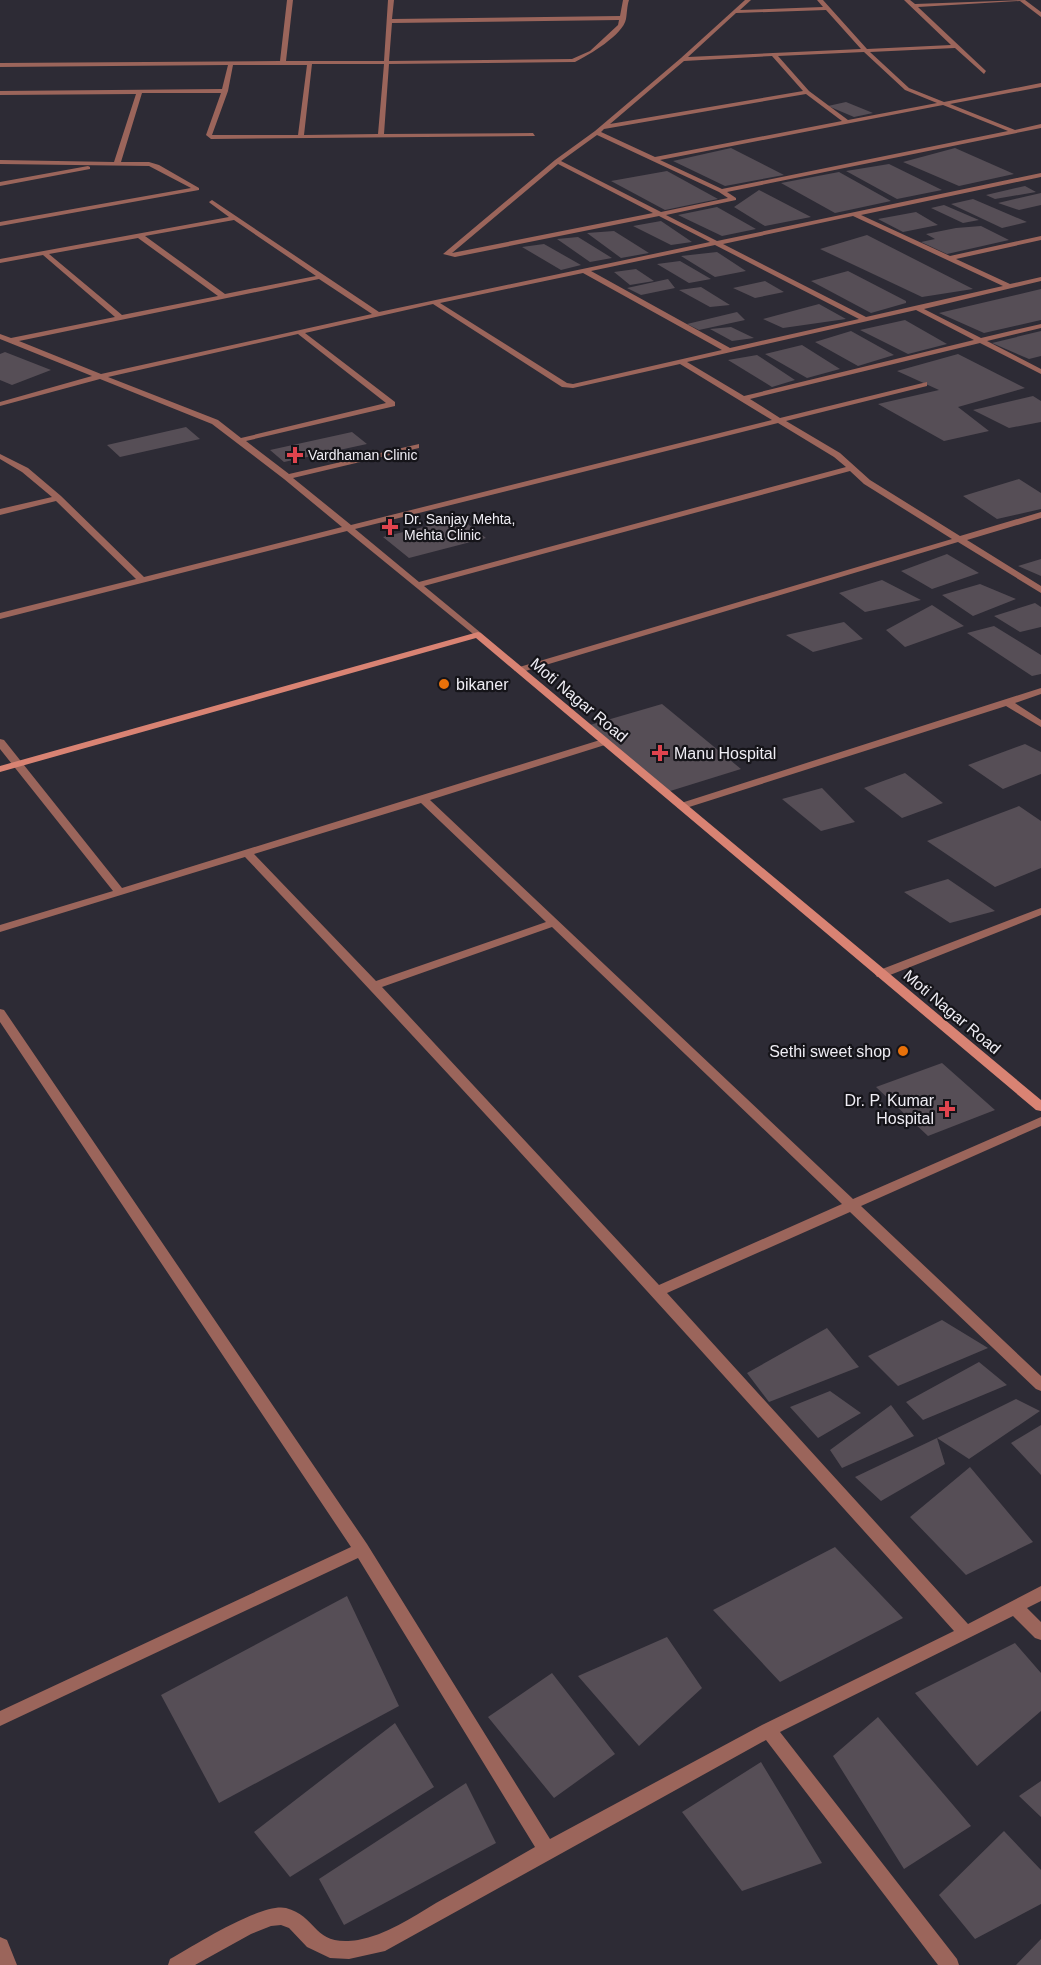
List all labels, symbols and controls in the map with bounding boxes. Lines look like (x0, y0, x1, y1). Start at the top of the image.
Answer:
marker: Vardhaman Clinic (286, 446, 304, 464)
place label: Vardhaman Clinic (308, 447, 417, 463)
place label: Dr. Sanjay Mehta, Mehta Clinic (404, 511, 515, 543)
marker: Dr. Sanjay Mehta, Mehta Clinic (381, 518, 399, 536)
street label: Moti Nagar Road (527, 655, 631, 745)
place label: bikaner (456, 676, 509, 693)
marker: bikaner (437, 677, 451, 691)
marker: Manu Hospital (651, 744, 669, 762)
place label: Manu Hospital (674, 745, 776, 762)
street label: Moti Nagar Road (900, 967, 1004, 1057)
place label: Sethi sweet shop (769, 1043, 891, 1060)
marker: Sethi sweet shop (896, 1044, 910, 1058)
place label: Dr. P. Kumar Hospital (844, 1092, 935, 1127)
marker: Dr. P. Kumar Hospital (938, 1100, 956, 1118)

